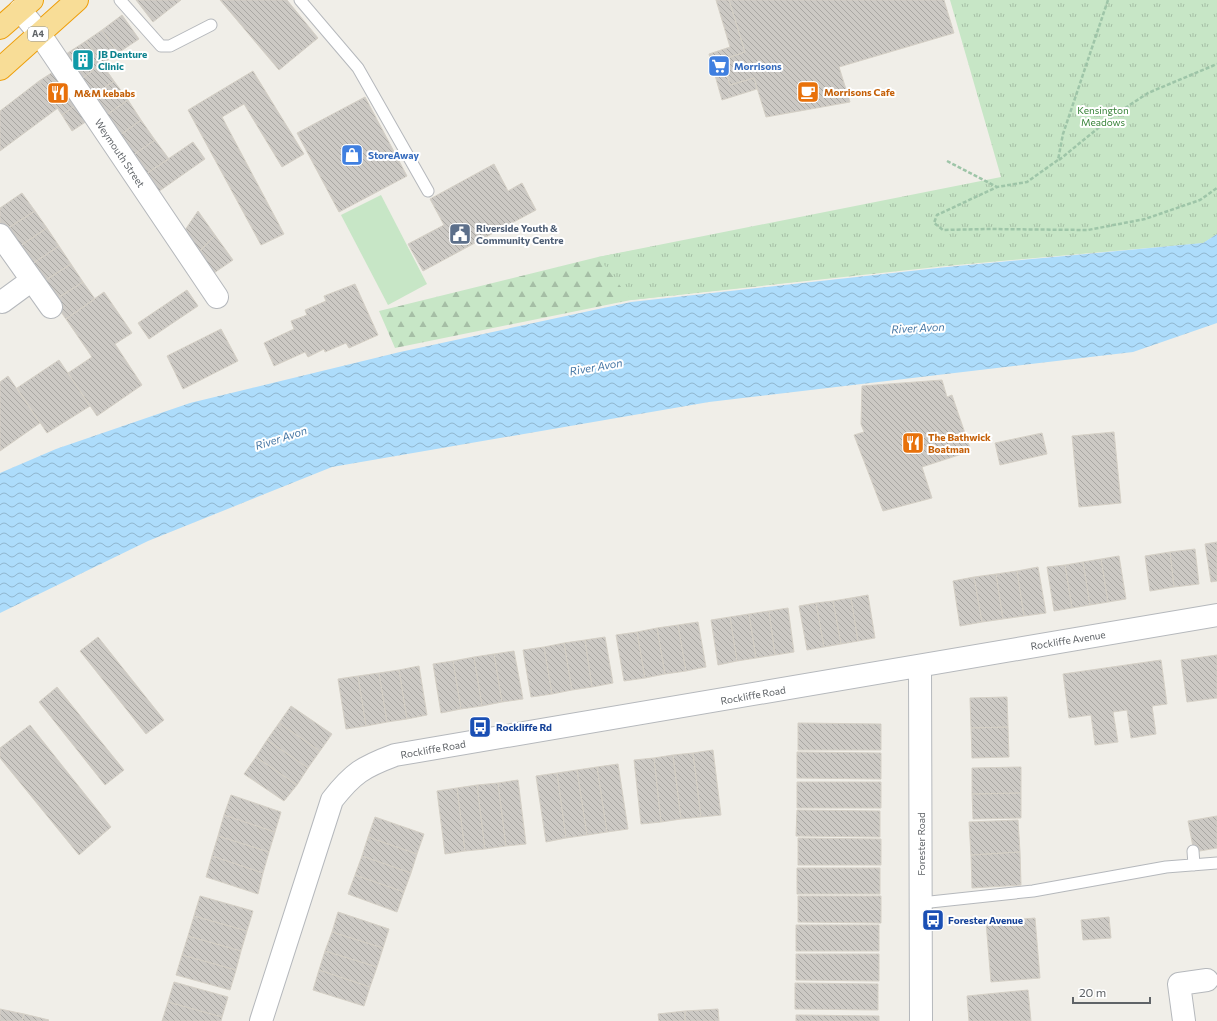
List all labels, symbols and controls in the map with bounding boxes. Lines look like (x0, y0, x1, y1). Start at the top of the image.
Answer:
road number: A4 (28, 27, 48, 41)
building icon: JB Denture Clinic (70, 47, 96, 73)
place label: JB Denture Clinic (98, 48, 147, 72)
supermarket icon: Morrisons (706, 53, 732, 79)
place label: Morrisons (734, 60, 782, 72)
cafe icon: Morrisons Cafe (795, 79, 821, 105)
restaurant icon: M&M kebabs (45, 80, 71, 106)
place label: Morrisons Cafe (824, 86, 895, 98)
place label: M&M kebabs (74, 87, 135, 99)
park label: Kensington Meadows (1077, 104, 1129, 128)
street label: Weymouth Street (93, 116, 147, 190)
shop icon: StoreAway (339, 142, 365, 168)
place label: StoreAway (368, 149, 419, 161)
public building icon: Riverside Youth & Community Centre (447, 221, 473, 247)
place label: Riverside Youth & Community Centre (476, 222, 564, 246)
water label: River Avon (891, 320, 945, 335)
water label: River Avon (568, 355, 623, 378)
water label: River Avon (253, 423, 308, 452)
restaurant icon: The Bathwick Boatman (900, 430, 926, 456)
place label: The Bathwick Boatman (928, 431, 991, 455)
street label: Rockliffe Avenue (1030, 628, 1106, 652)
street label: Rockliffe Road (720, 683, 787, 707)
bus stop icon: Rockliffe Rd (467, 714, 493, 740)
place label: Rockliffe Rd (496, 721, 552, 733)
street label: Rockliffe Road (400, 737, 467, 761)
street label: Forester Road (915, 812, 927, 876)
bus stop icon: Forester Avenue (920, 907, 946, 933)
place label: Forester Avenue (948, 914, 1023, 926)
scale bar (1073, 979, 1150, 1005)
text: 20 m (1079, 985, 1106, 999)

